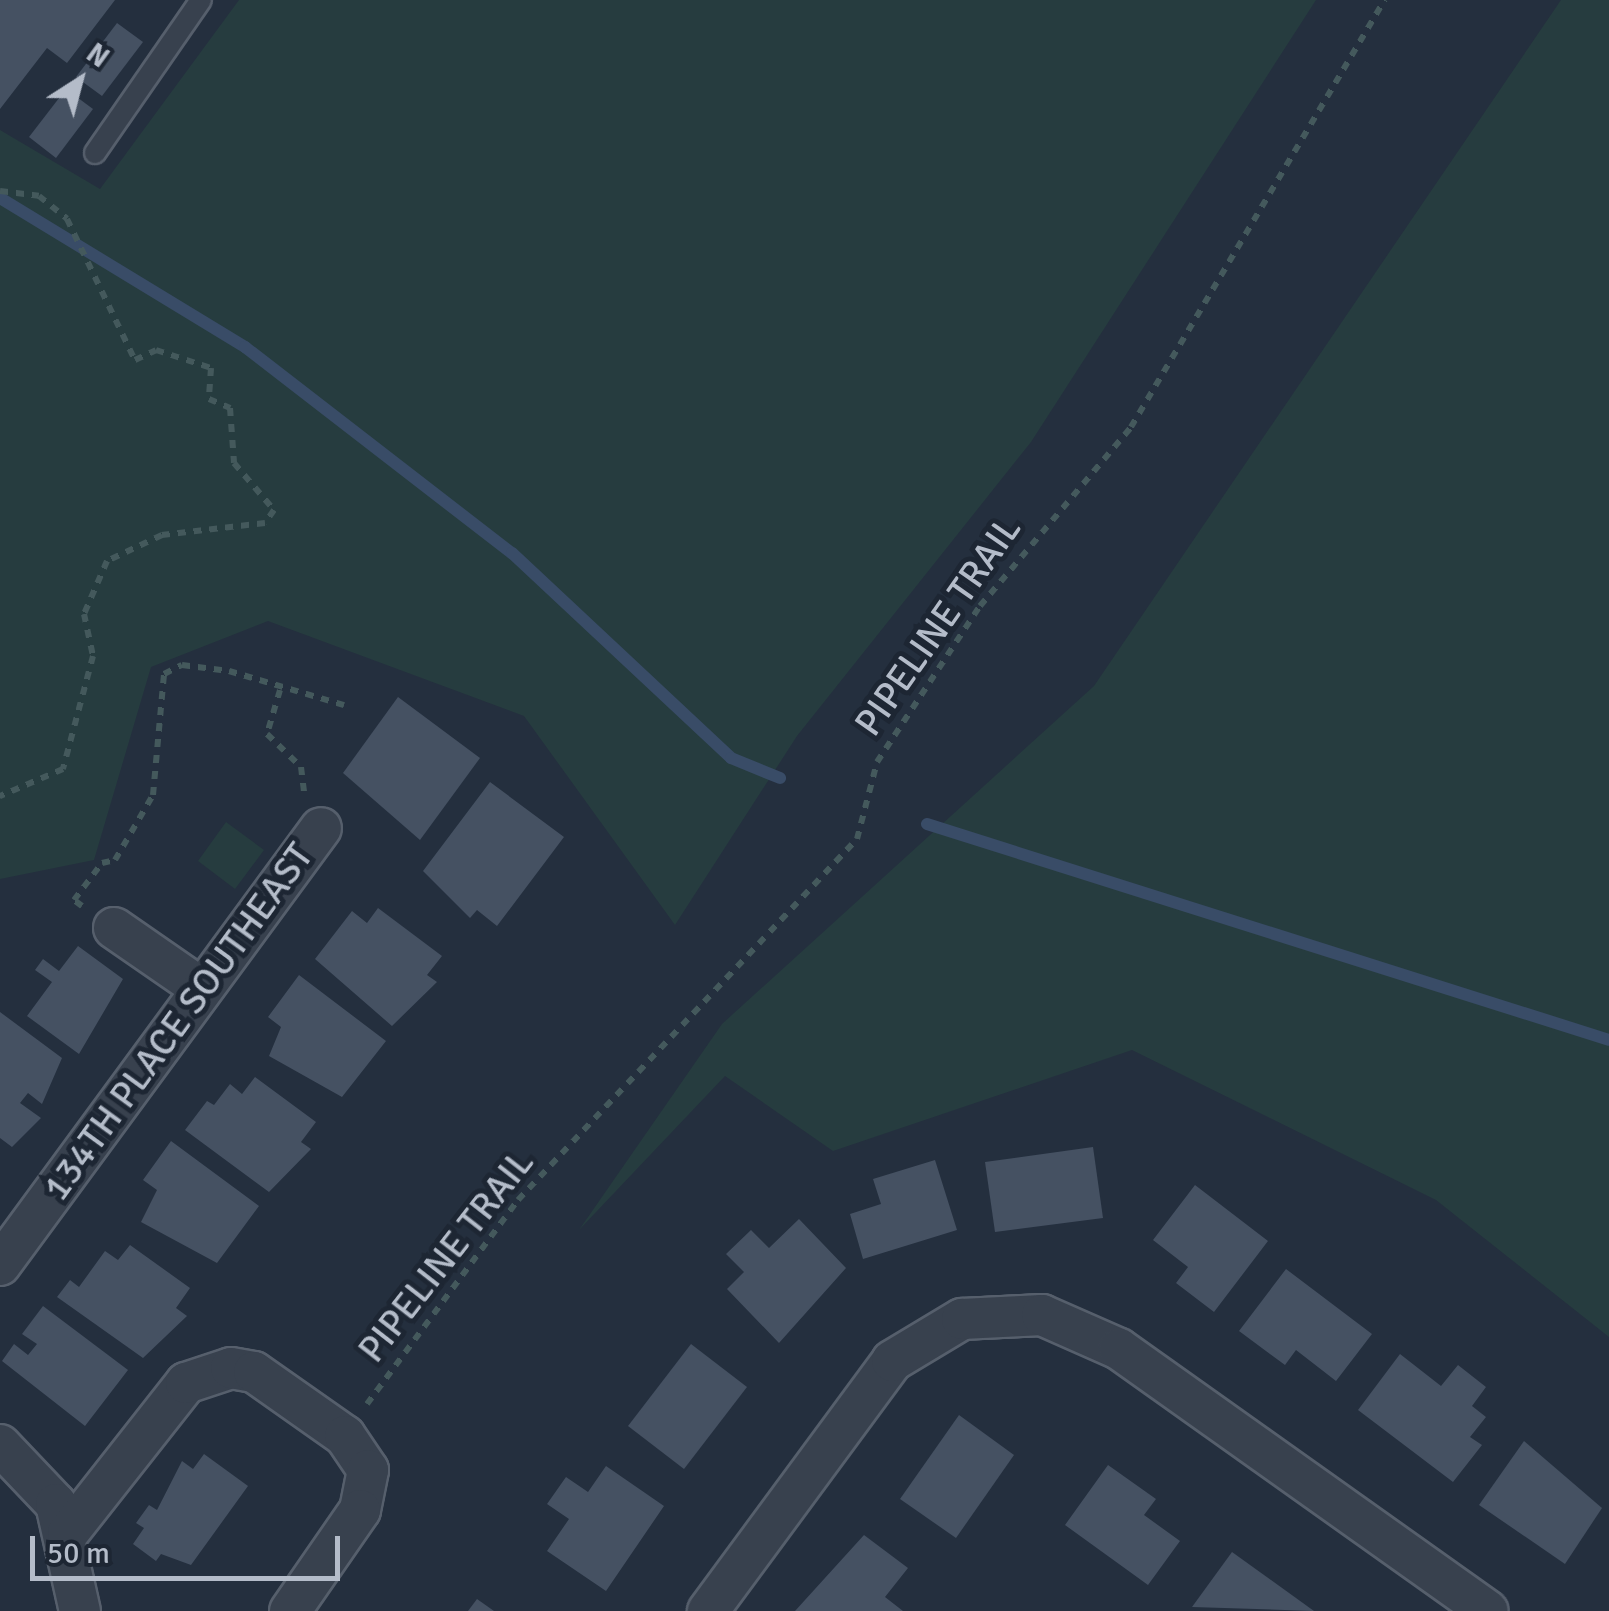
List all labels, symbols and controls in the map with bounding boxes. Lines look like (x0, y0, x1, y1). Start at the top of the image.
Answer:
north arrow (30, 30, 130, 130)
text: N (80, 36, 116, 75)
street label: PIPELINE TRAIL (845, 507, 1031, 745)
street label: 134TH PLACE SOUTHEAST (33, 835, 323, 1209)
street label: PIPELINE TRAIL (349, 1141, 543, 1371)
scale bar (35, 1516, 345, 1578)
text: 50 m (47, 1535, 110, 1572)

